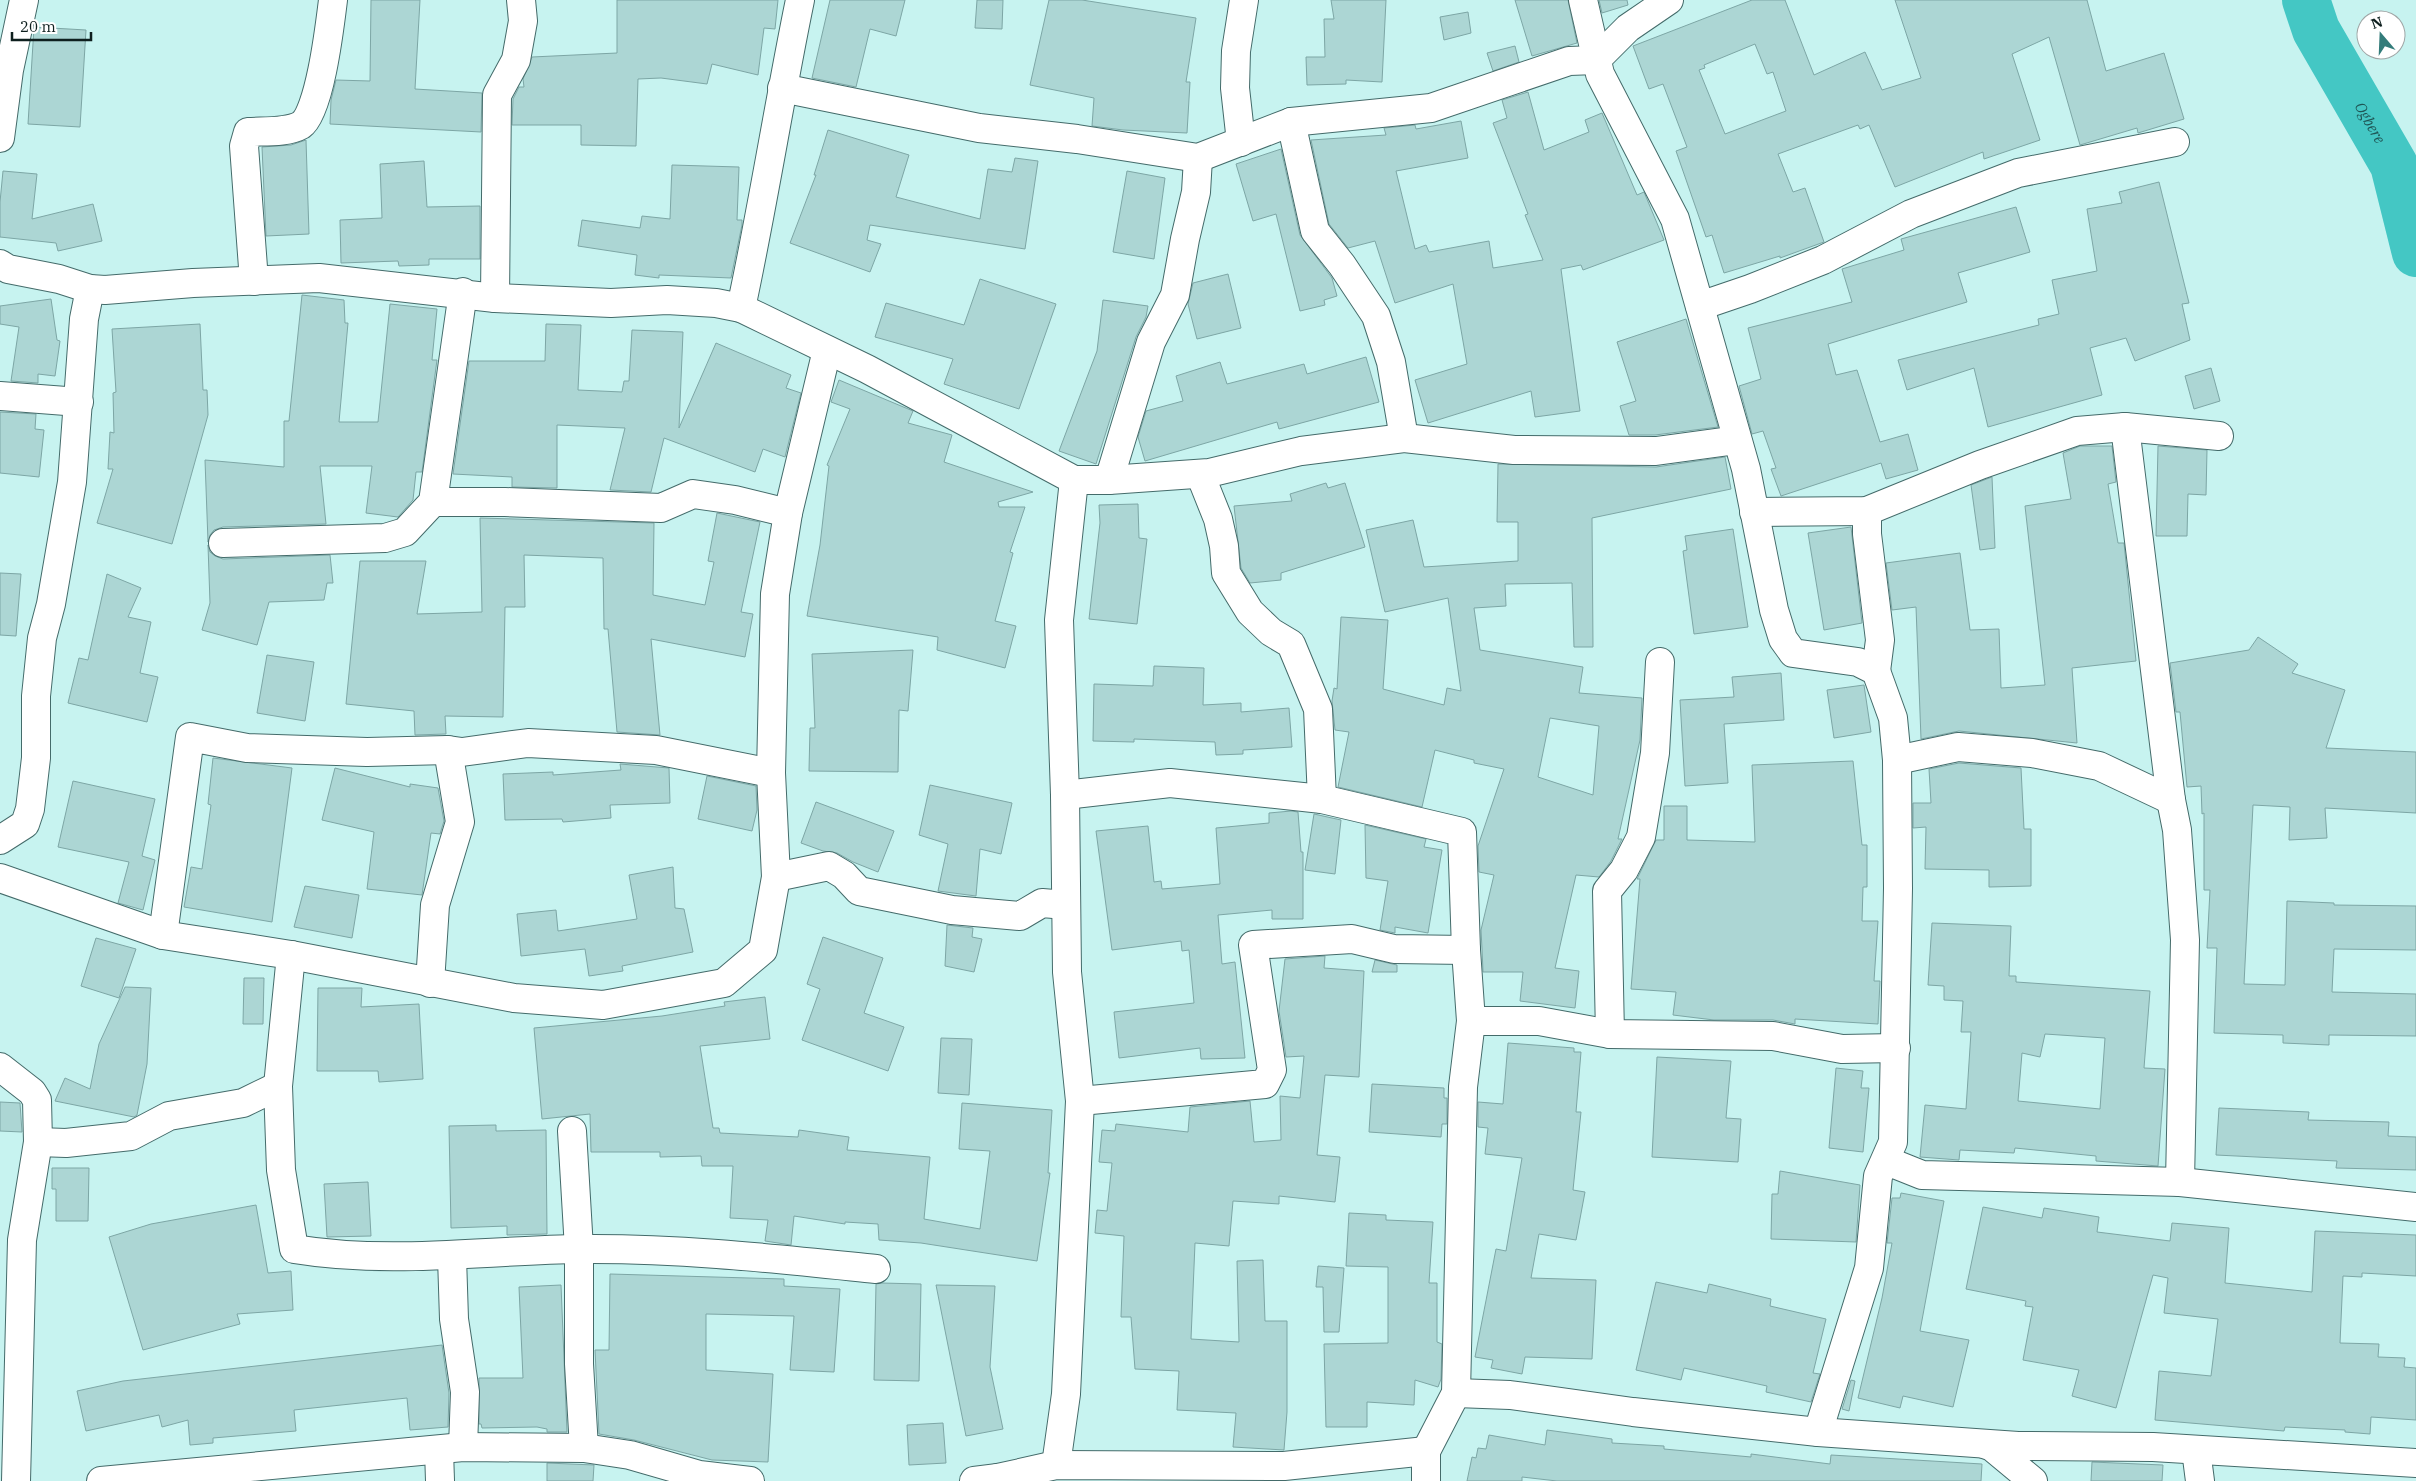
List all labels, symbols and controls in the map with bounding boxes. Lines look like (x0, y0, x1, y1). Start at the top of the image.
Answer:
scale bar (12, 10, 91, 42)
north arrow (2356, 10, 2406, 60)
text: N (2369, 12, 2385, 33)
text: 20 m (20, 17, 56, 36)
water label: Ogbere (2351, 99, 2390, 147)

